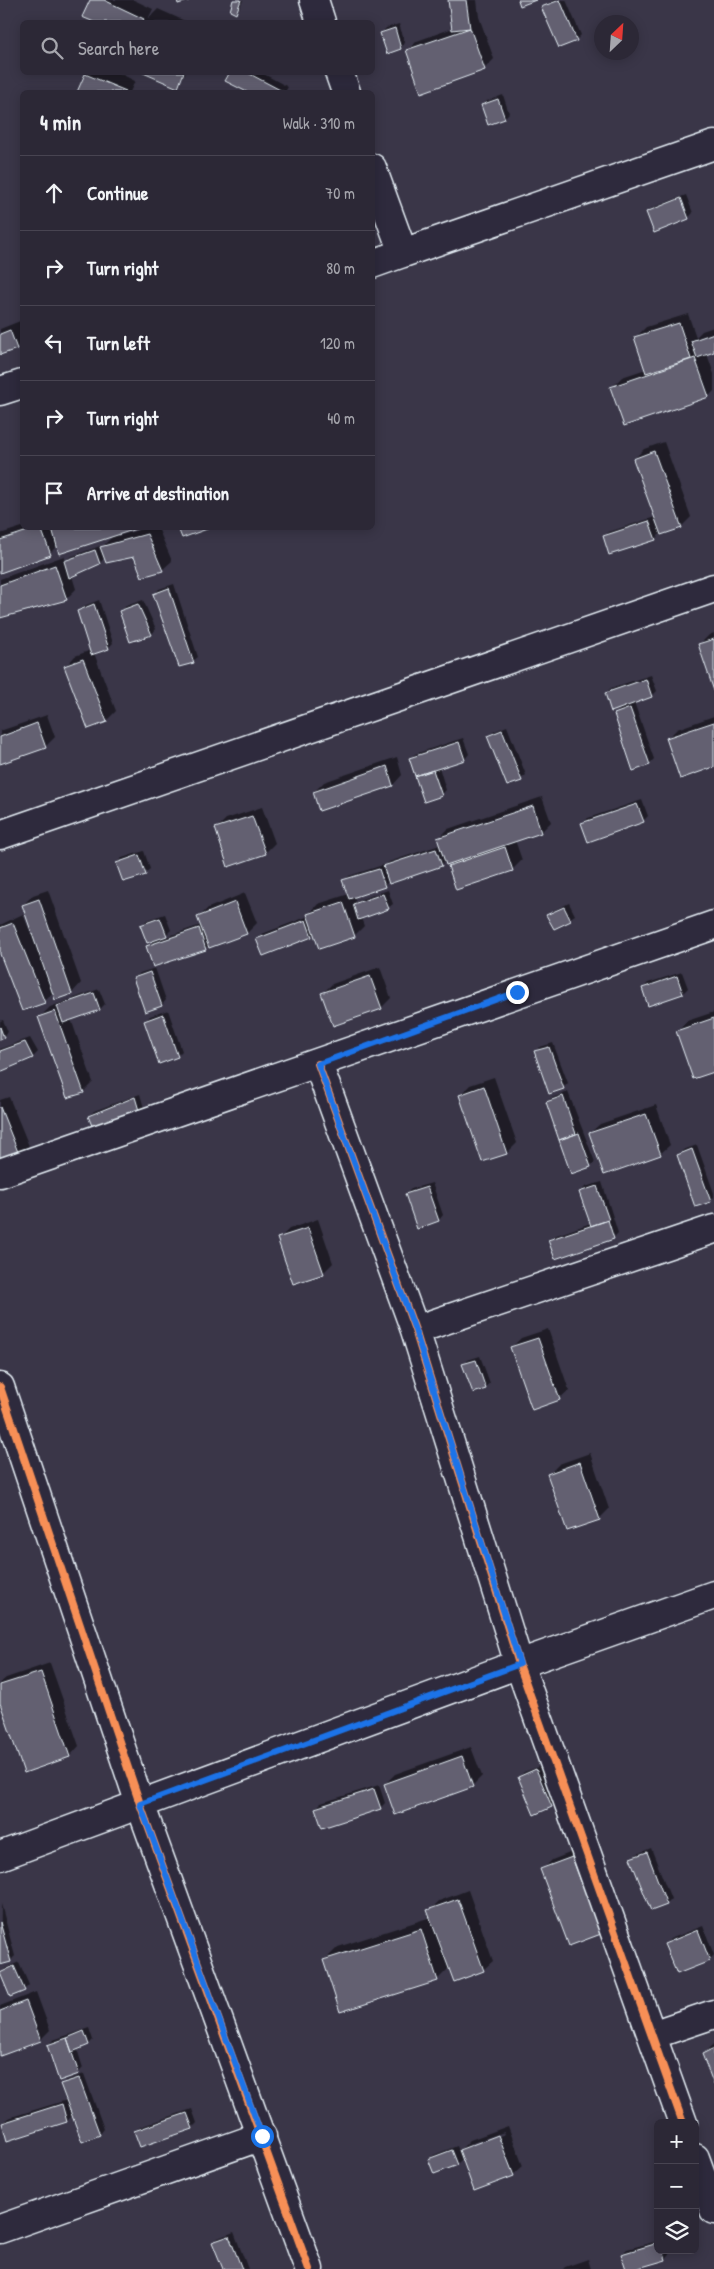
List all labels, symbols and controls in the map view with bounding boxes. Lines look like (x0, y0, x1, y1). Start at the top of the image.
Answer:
north arrow (594, 15, 639, 60)
search box (20, 20, 375, 75)
icon: search (38, 34, 66, 62)
text: Search here (78, 35, 159, 61)
text: 4 min (40, 108, 81, 137)
text: Walk · 310 m (283, 112, 355, 134)
icon: ahead (40, 179, 68, 207)
text: Continue (87, 180, 148, 206)
text: 70 m (325, 182, 355, 204)
icon: right (40, 254, 68, 282)
text: Turn right (87, 255, 158, 281)
text: 80 m (326, 257, 355, 279)
icon: left (40, 329, 68, 357)
text: Turn left (87, 330, 150, 356)
text: 120 m (320, 332, 355, 354)
icon: right (40, 404, 68, 432)
text: Turn right (87, 405, 158, 431)
text: 40 m (327, 407, 355, 429)
icon: arrive (40, 479, 68, 507)
text: Arrive at destination (87, 480, 229, 506)
route end (506, 981, 529, 1004)
map controls (654, 2119, 699, 2254)
button: + (654, 2119, 699, 2164)
route start (251, 2125, 274, 2148)
button: − (654, 2164, 699, 2209)
button: layers (654, 2209, 699, 2254)

